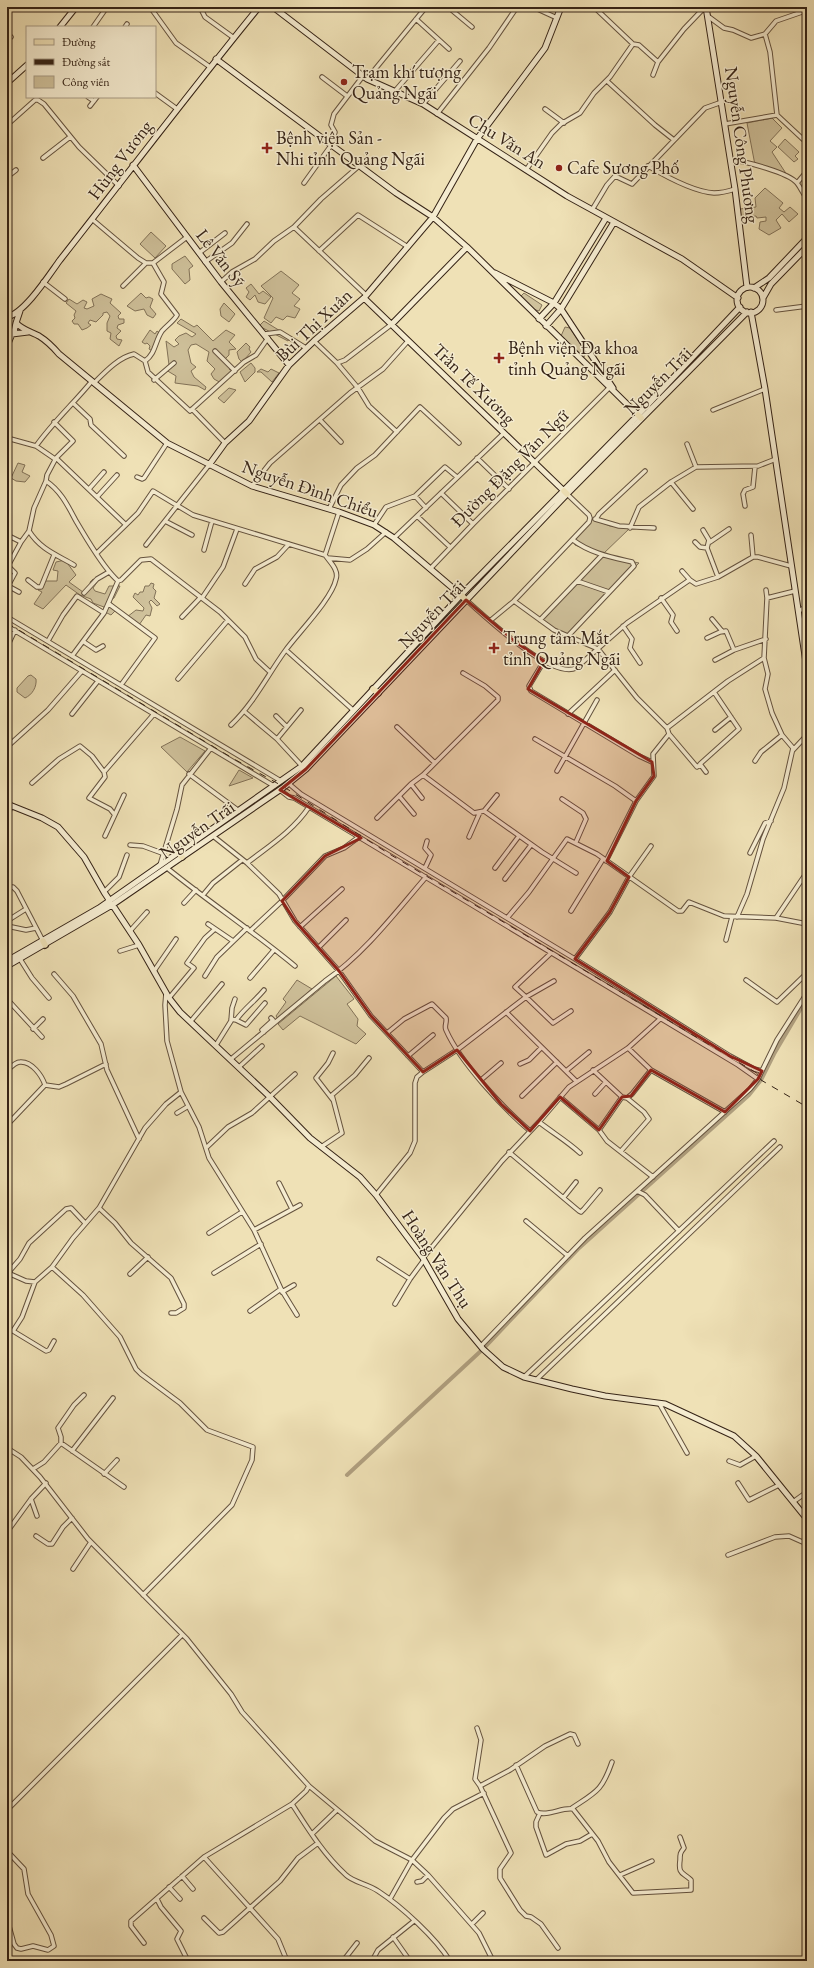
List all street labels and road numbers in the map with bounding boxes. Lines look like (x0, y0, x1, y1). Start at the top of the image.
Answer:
street label: Nguyễn Công Phương (720, 65, 765, 225)
street label: Chu Văn An (464, 108, 551, 174)
street label: Hùng Vương (82, 115, 157, 204)
street label: Lê Văn Sỹ (191, 224, 251, 292)
street label: Bùi Thị Xuân (271, 283, 357, 366)
street label: Trần Tế Xương (428, 338, 521, 429)
street label: Nguyễn Trãi (619, 341, 697, 420)
street label: Đường Đặng Văn Ngữ (446, 403, 574, 532)
street label: Nguyễn Đình Chiểu (239, 454, 382, 523)
street label: Nguyễn Trãi (393, 574, 471, 653)
street label: Nguyễn Trãi (154, 795, 239, 864)
street label: Hoàng Văn Thụ (397, 1205, 478, 1313)

